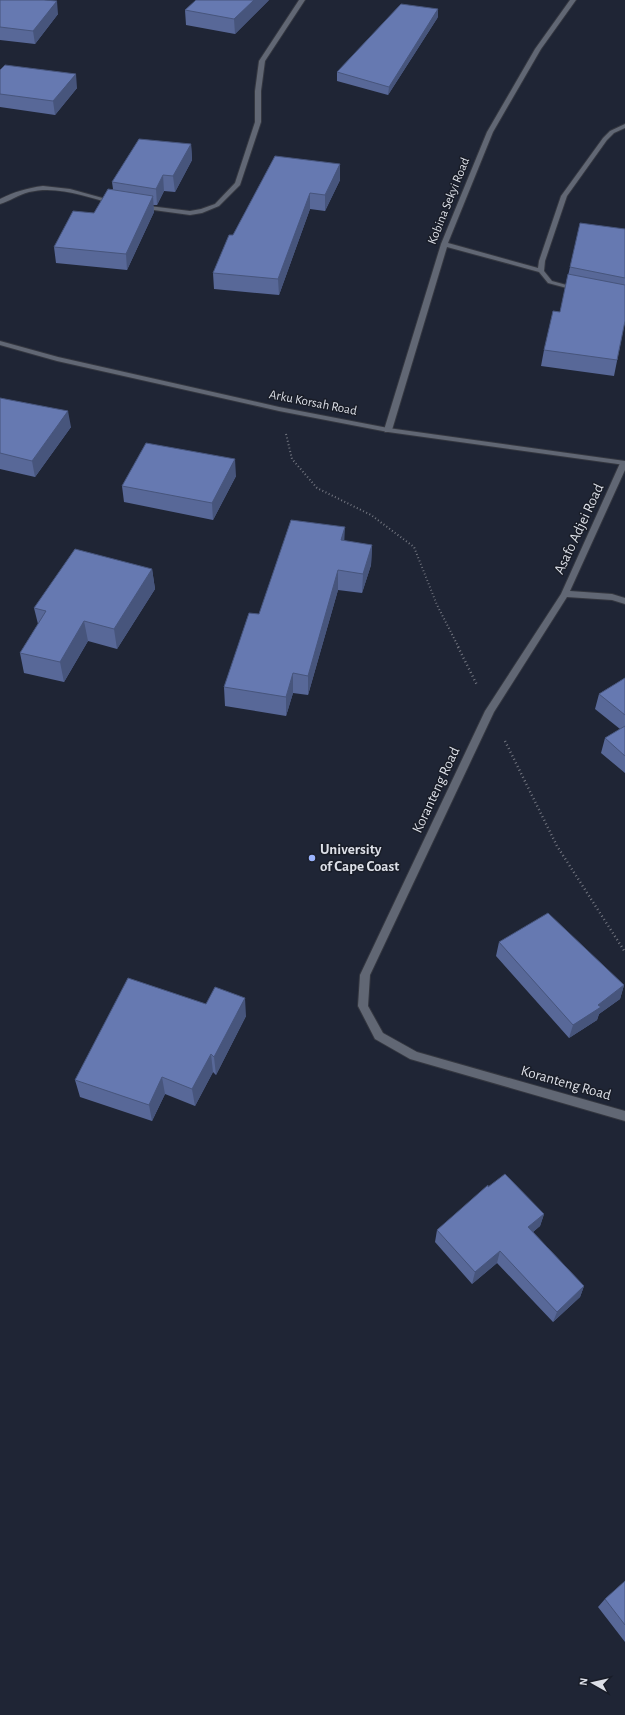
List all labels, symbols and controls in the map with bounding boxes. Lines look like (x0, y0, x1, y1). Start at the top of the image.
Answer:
street label: Kobina Sekyi Road (426, 155, 472, 246)
street label: Arku Korsah Road (268, 388, 358, 418)
street label: Asafo Adjei Road (551, 481, 607, 577)
street label: Koranteng Road (410, 744, 463, 835)
place label: University of Cape Coast (320, 842, 399, 874)
marker: University of Cape Coast (307, 853, 317, 863)
street label: Koranteng Road (519, 1063, 613, 1103)
north arrow (573, 1663, 613, 1703)
text: N (578, 1677, 590, 1686)

